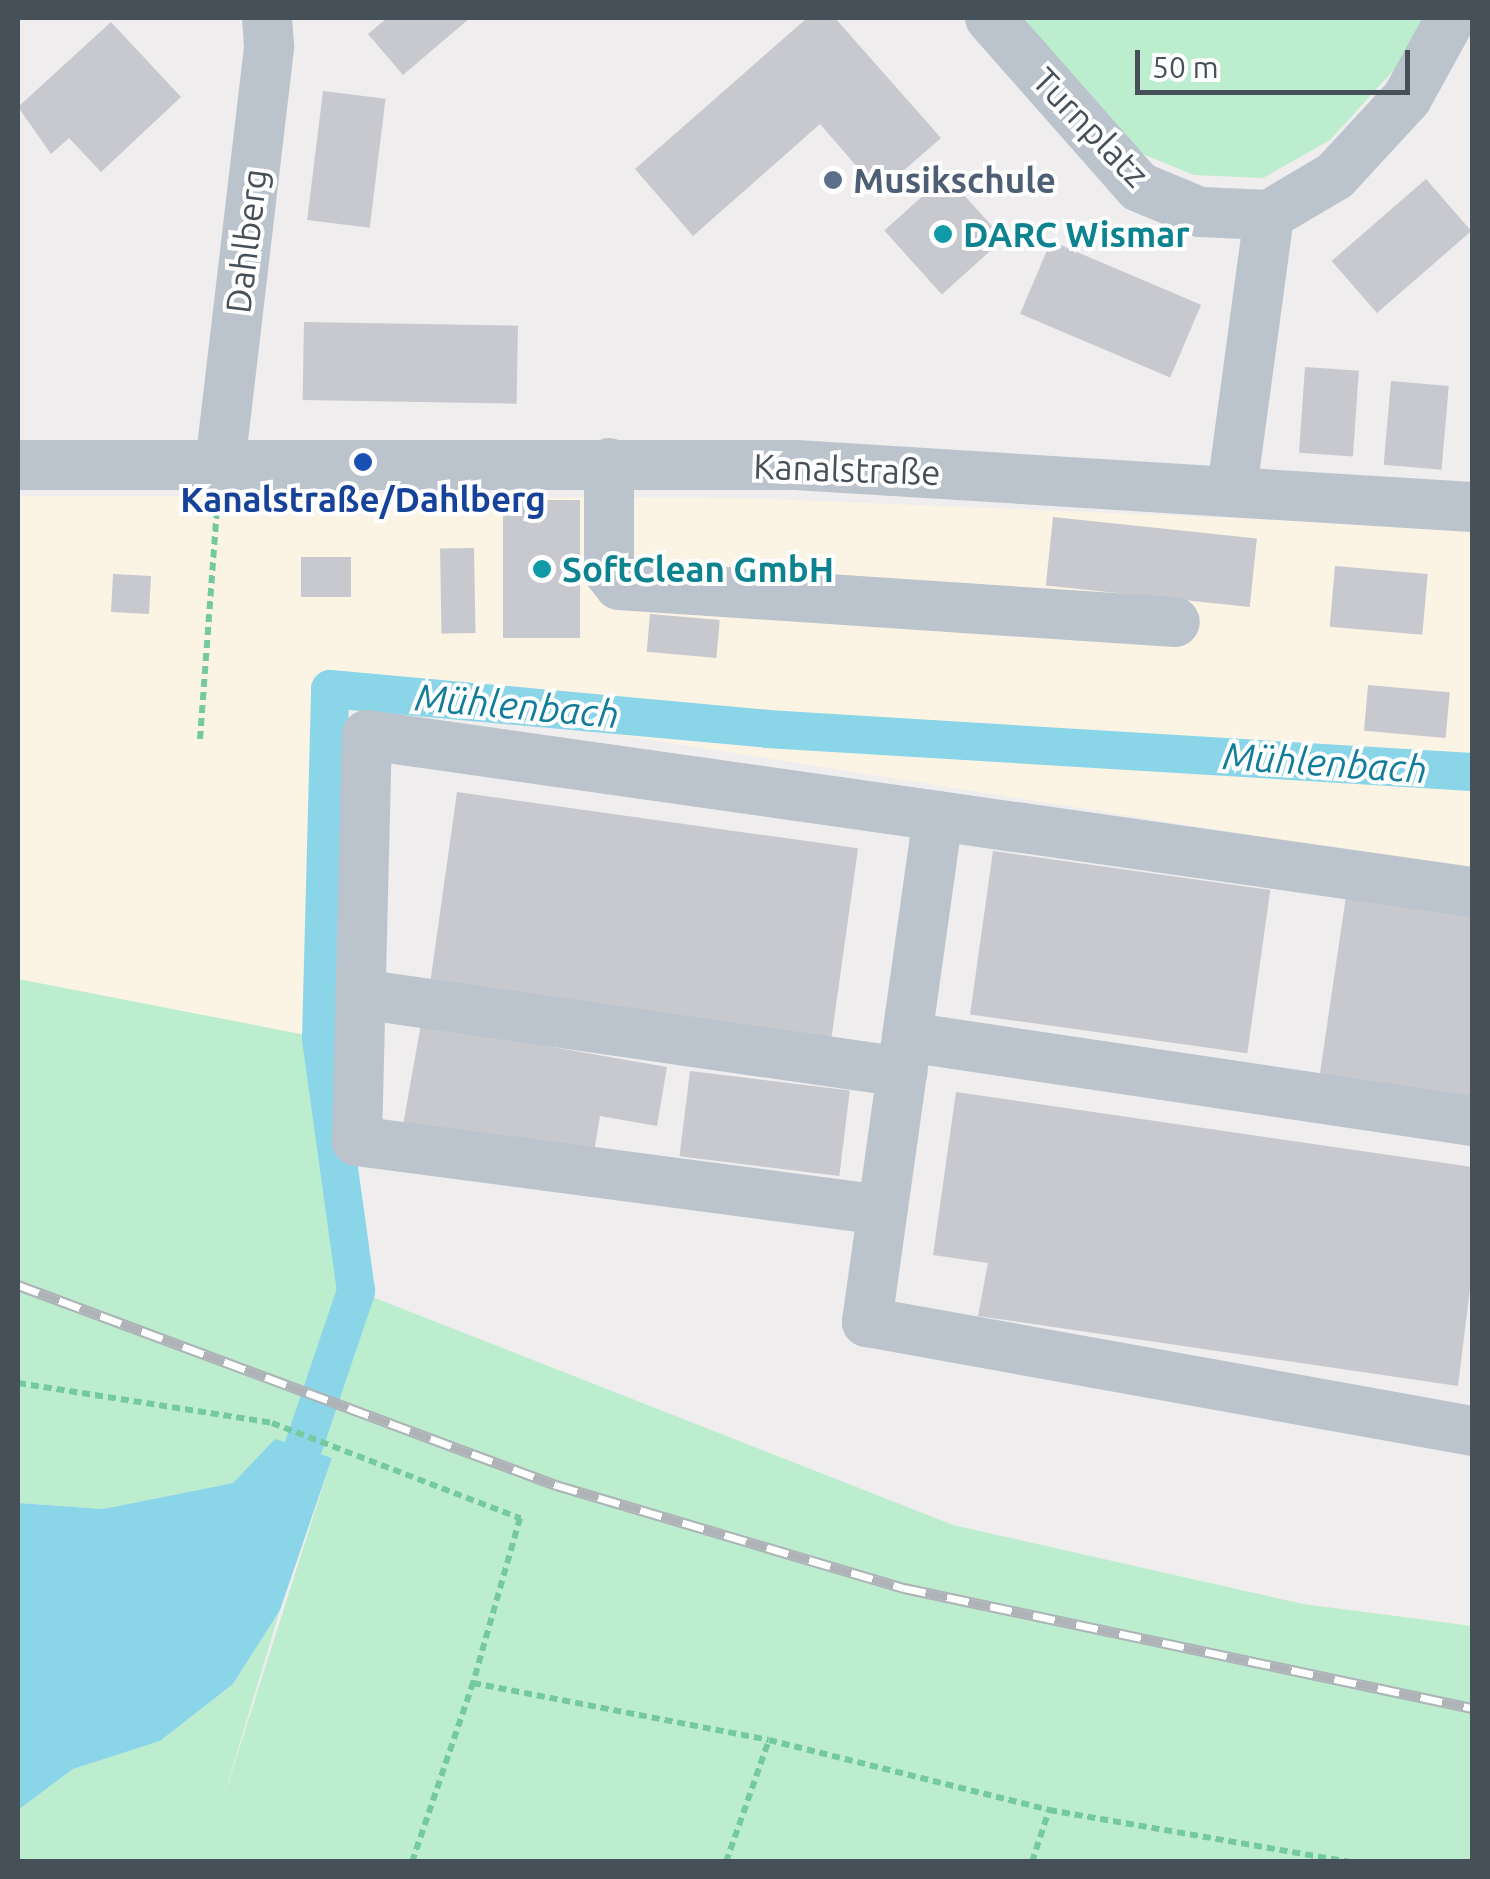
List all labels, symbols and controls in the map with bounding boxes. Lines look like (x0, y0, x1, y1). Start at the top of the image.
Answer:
scale bar (1140, 30, 1415, 92)
text: 50 m (1152, 50, 1219, 84)
street label: Turnplatz (1024, 59, 1158, 195)
place label: Musikschule (853, 159, 1056, 201)
street label: Dahlberg (216, 166, 276, 316)
marker: Musikschule (822, 169, 844, 191)
place label: DARC Wismar (963, 213, 1190, 255)
marker: DARC Wismar (932, 223, 954, 245)
street label: Kanalstraße (753, 445, 941, 493)
marker: Kanalstraße/Dahlberg (352, 451, 374, 473)
place label: Kanalstraße/Dahlberg (180, 478, 546, 520)
place label: SoftClean GmbH (562, 548, 834, 590)
marker: SoftClean GmbH (531, 558, 553, 580)
water label: Mühlenbach (413, 674, 621, 738)
water label: Mühlenbach (1221, 733, 1429, 793)

